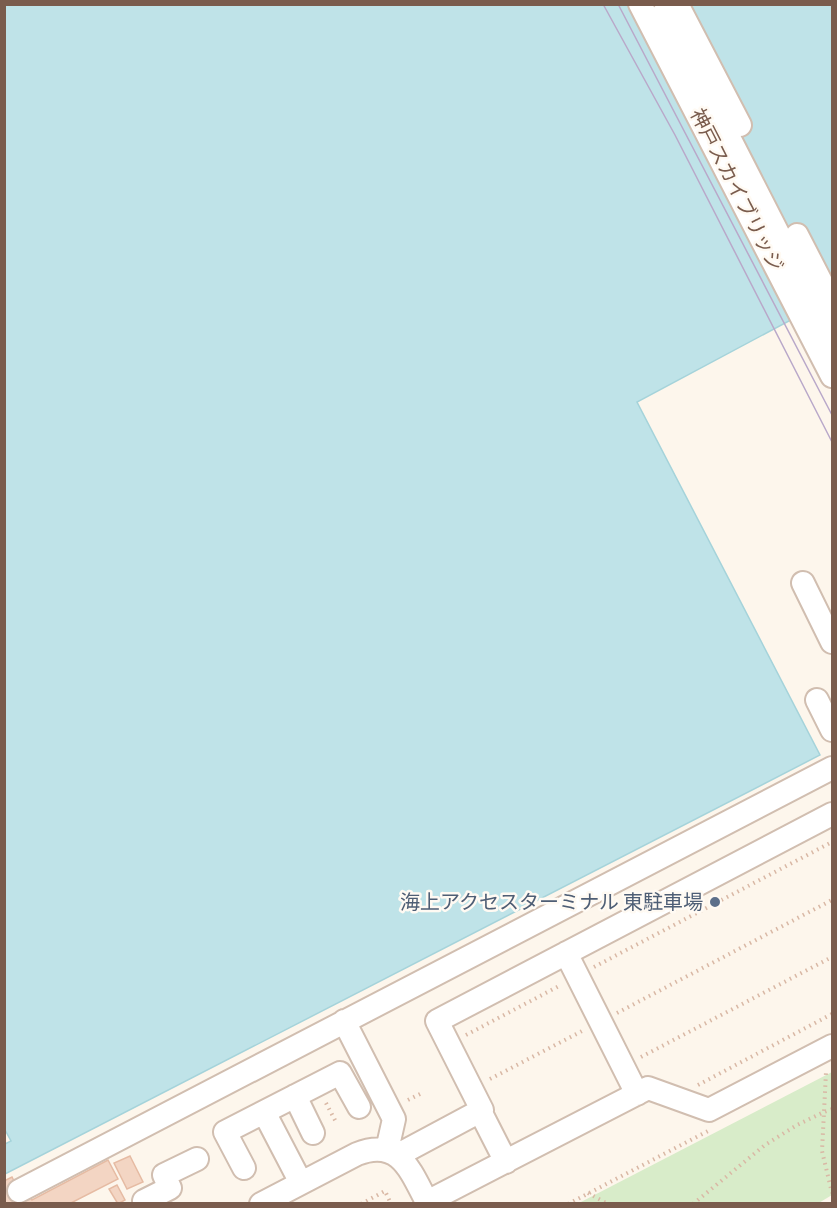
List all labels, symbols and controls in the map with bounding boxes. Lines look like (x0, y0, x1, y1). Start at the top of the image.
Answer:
street label: 神戸スカイブリッジ (685, 103, 790, 276)
place label: 海上アクセスターミナル 東駐車場 (400, 888, 703, 915)
marker: 海上アクセスターミナル 東駐車場 (708, 895, 722, 909)

